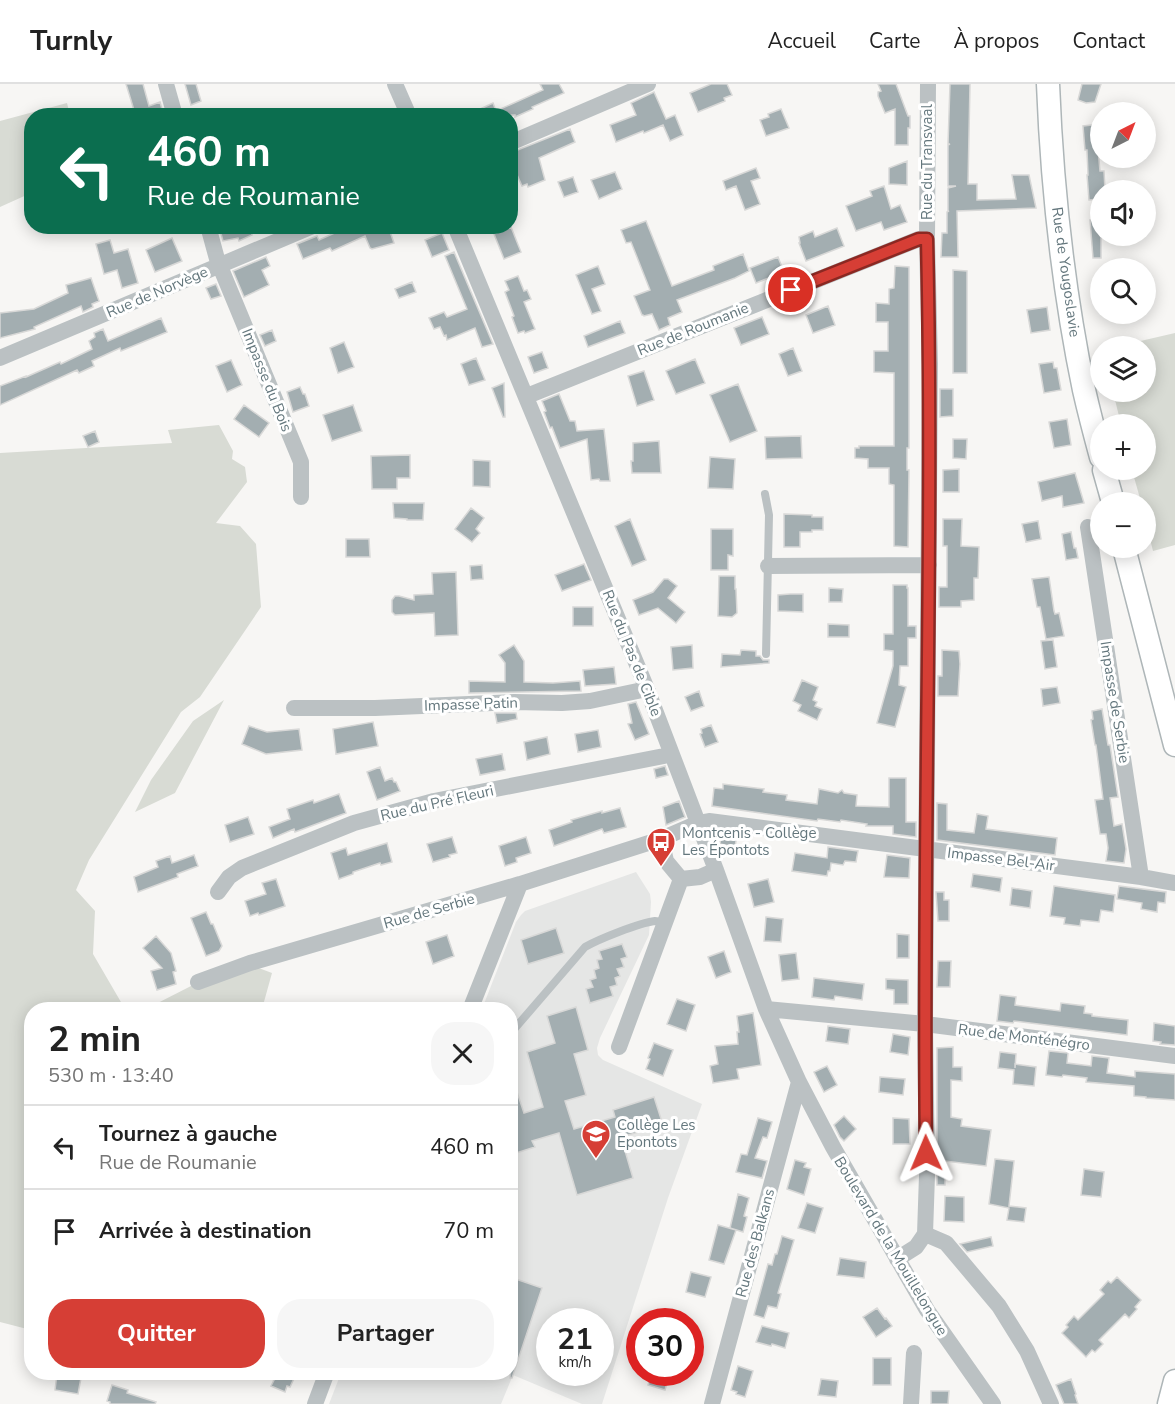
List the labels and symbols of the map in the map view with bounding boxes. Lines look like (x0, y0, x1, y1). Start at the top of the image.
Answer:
north arrow (1090, 102, 1156, 168)
street label: Rue du Transvaal (917, 103, 937, 220)
street label: Rue de Yougoslavie (1047, 206, 1085, 338)
street label: Rue de Norvège (103, 262, 211, 322)
pin (765, 264, 816, 315)
street label: Rue de Roumanie (634, 298, 752, 360)
street label: Impasse du Bois (237, 325, 297, 435)
street label: Rue du Pas de Cible (597, 587, 667, 719)
street label: Impasse de Serbie (1096, 640, 1134, 764)
street label: Impasse Patin (424, 692, 518, 716)
street label: Rue du Pré Fleuri (378, 780, 496, 826)
place label: Montcenis - Collège Les Épontots (682, 823, 816, 860)
bus stop icon: Montcenis - Collège Les Épontots (645, 826, 677, 868)
street label: Impasse Bel-Air (946, 842, 1056, 876)
street label: Rue de Serbie (381, 888, 477, 934)
street label: Rue de Monténégro (957, 1019, 1091, 1055)
place label: Collège Les Epontots (617, 1115, 696, 1152)
school or university icon: Collège Les Epontots (580, 1118, 612, 1160)
position arrow (894, 1121, 958, 1185)
street label: Boulevard de la Mouillelongue (829, 1153, 953, 1339)
street label: Rue des Balkans (731, 1186, 779, 1300)
speed limit sign: 30 (626, 1308, 704, 1386)

